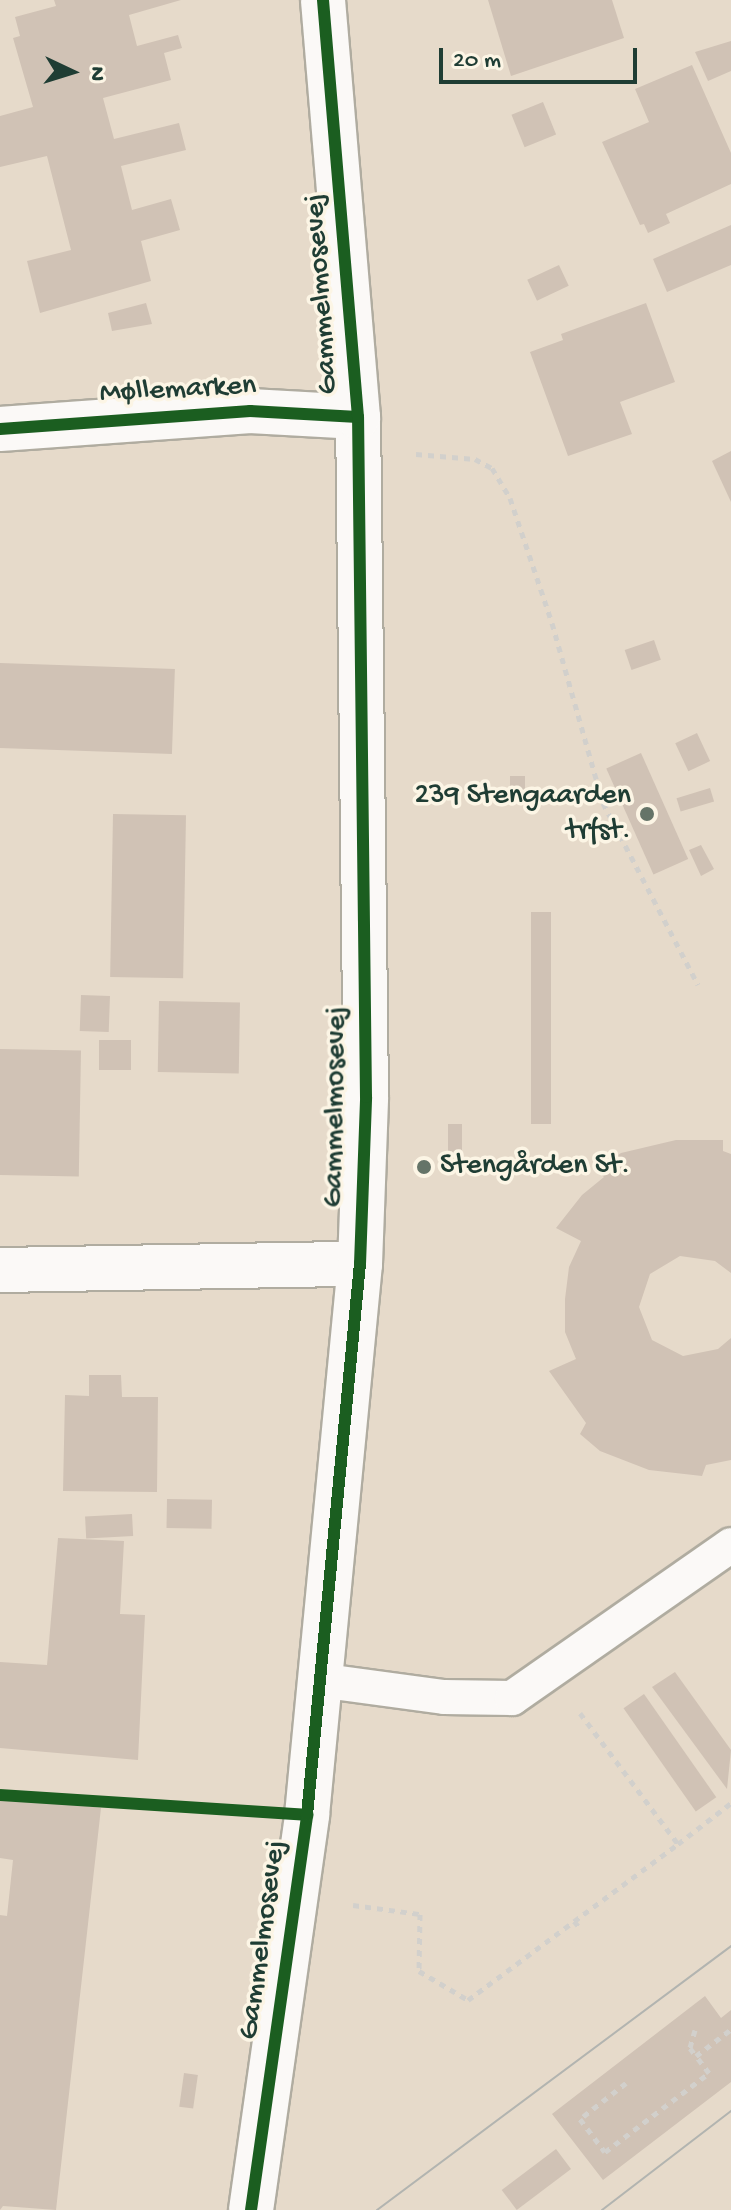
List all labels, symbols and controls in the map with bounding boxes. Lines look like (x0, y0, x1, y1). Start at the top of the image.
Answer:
north arrow (32, 32, 112, 112)
scale bar (443, 32, 641, 82)
text: 20 m (453, 47, 501, 76)
text: N (82, 66, 109, 82)
street label: Gammelmosevej (298, 192, 348, 396)
street label: Møllemarken (99, 369, 257, 413)
place label: 239 Stengaarden trfst. (414, 779, 631, 850)
marker: 239 Stengaarden trfst. (638, 805, 656, 823)
street label: Gammelmosevej (317, 1006, 357, 1208)
place label: Stengården St. (440, 1149, 630, 1185)
marker: Stengården St. (415, 1158, 433, 1176)
street label: Gammelmosevej (232, 1838, 296, 2042)

